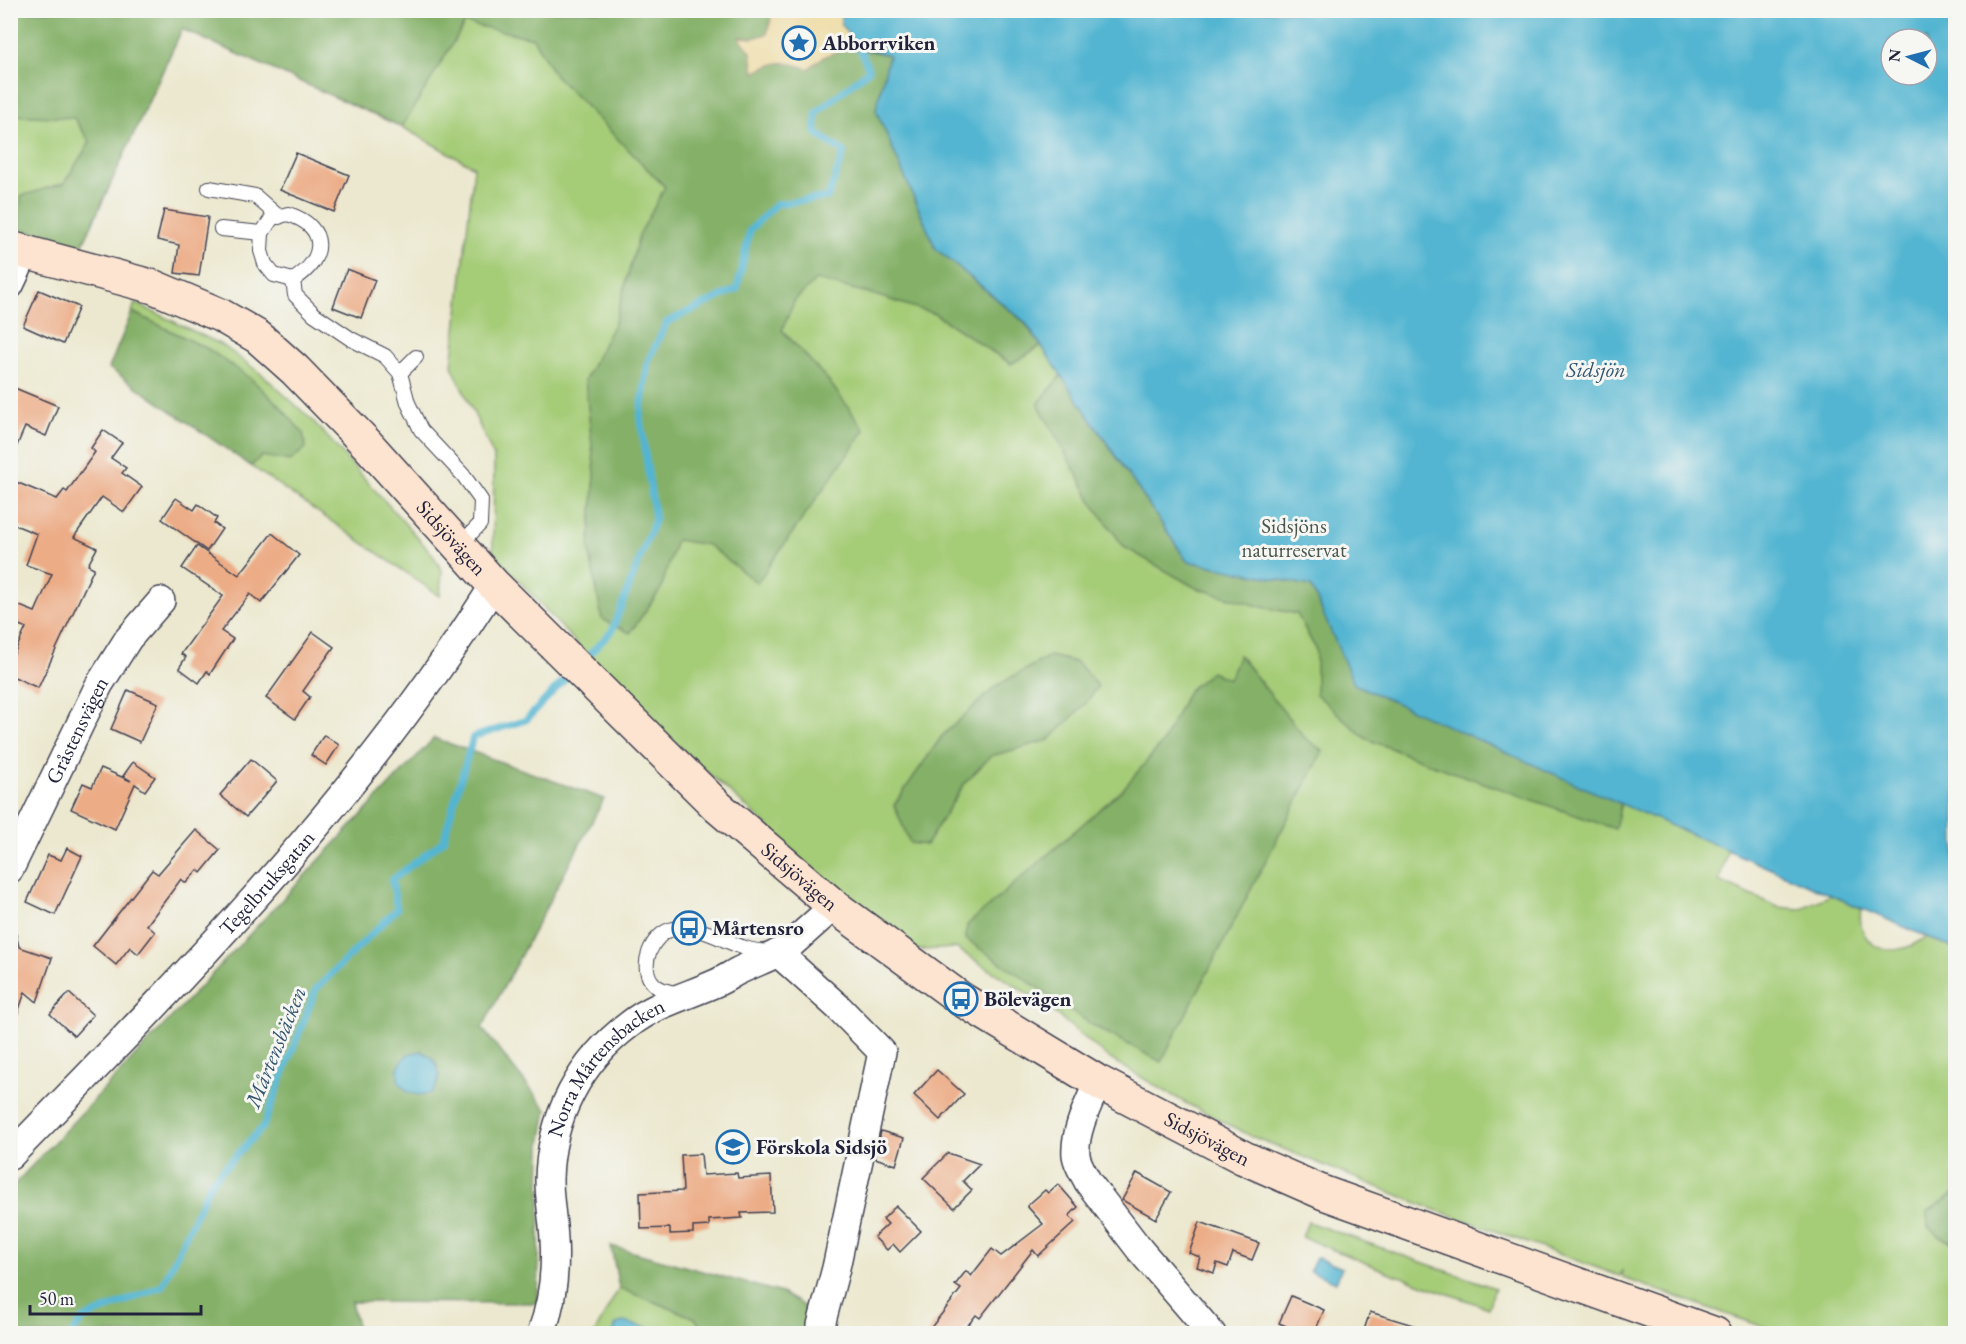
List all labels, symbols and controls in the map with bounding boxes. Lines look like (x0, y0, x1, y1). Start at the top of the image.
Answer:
place icon: Abborrviken (781, 25, 817, 61)
north arrow (1879, 27, 1939, 87)
place label: Abborrviken (821, 29, 935, 56)
text: N (1883, 48, 1906, 63)
water label: Sidsjön (1565, 355, 1626, 384)
street label: Sidsjövägen (411, 494, 493, 581)
park label: Sidsjöns naturreservat (1241, 512, 1347, 563)
street label: Gråstensvägen (39, 671, 114, 788)
street label: Tegelbruksgatan (213, 824, 320, 941)
street label: Sidsjövägen (756, 836, 844, 917)
bus stop icon: Mårtensro (671, 910, 707, 946)
place label: Mårtensro (712, 914, 804, 941)
bus stop icon: Bölevägen (943, 981, 979, 1017)
water label: Mårtensbäcken (237, 982, 313, 1114)
place label: Bölevägen (984, 985, 1071, 1012)
street label: Norra Mårtensbacken (541, 992, 669, 1140)
street label: Sidsjövägen (1160, 1105, 1255, 1172)
school or university icon: Förskola Sidsjö (715, 1129, 751, 1165)
place label: Förskola Sidsjö (756, 1133, 887, 1160)
scale bar (30, 1278, 201, 1316)
text: 50 m (39, 1287, 74, 1310)

